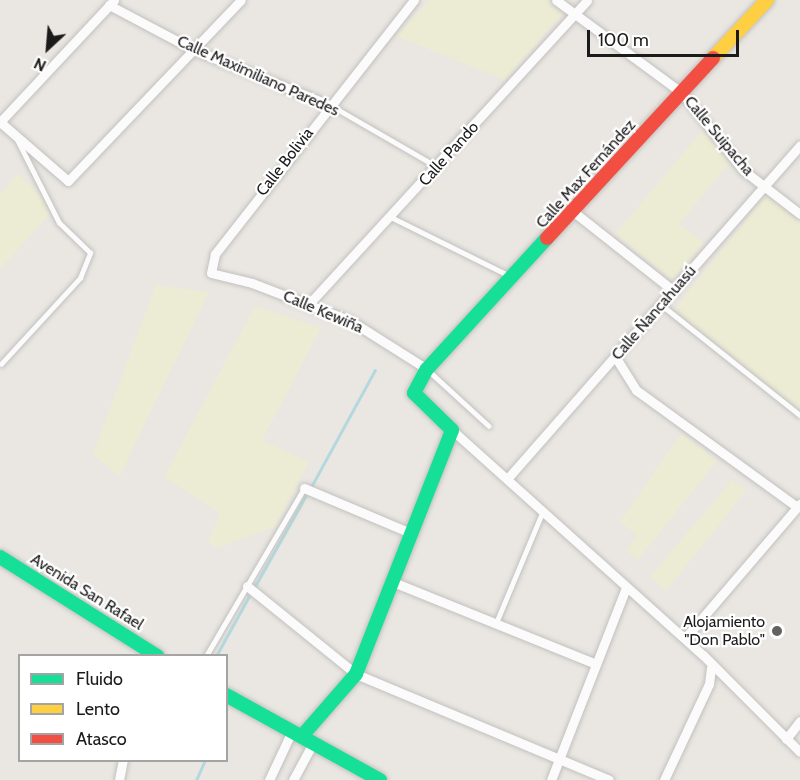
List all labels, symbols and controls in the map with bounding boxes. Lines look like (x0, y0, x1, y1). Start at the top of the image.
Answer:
north arrow (18, 18, 78, 78)
scale bar (590, 18, 742, 56)
text: 100 m (598, 29, 649, 51)
street label: Calle Maximiliano Paredes (174, 32, 342, 120)
text: N (31, 54, 49, 76)
street label: Calle Suipacha (680, 92, 758, 180)
street label: Calle Max Fernández (532, 116, 640, 232)
street label: Calle Pando (415, 118, 483, 190)
street label: Calle Bolivia (252, 124, 318, 200)
street label: Calle Ñancahuasú (608, 262, 700, 364)
street label: Calle Kewiña (280, 287, 366, 337)
street label: Avenida San Rafael (27, 550, 147, 634)
place label: Alojamiento "Don Pablo" (683, 612, 765, 650)
marker: Alojamiento "Don Pablo" (770, 624, 784, 638)
legend (18, 654, 228, 762)
text: Fluido (76, 668, 123, 690)
text: Lento (76, 698, 120, 720)
text: Atasco (76, 728, 127, 750)

